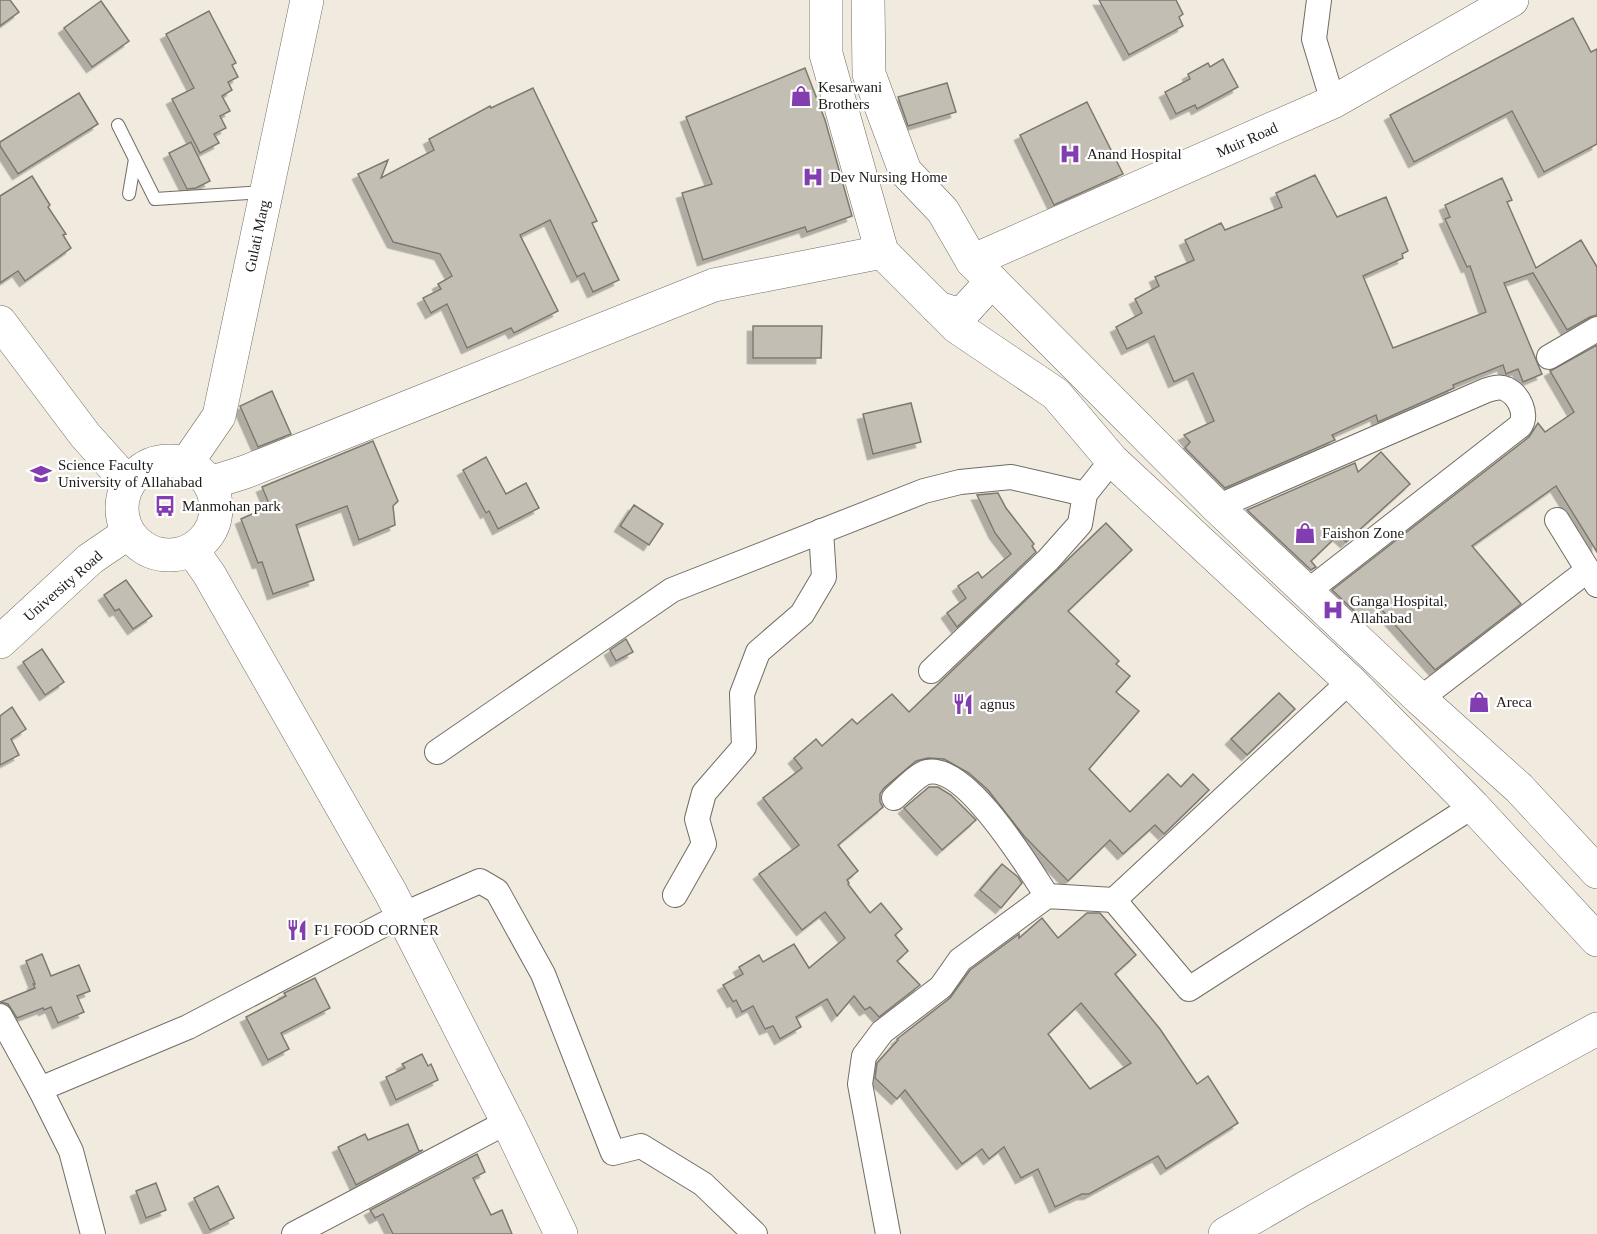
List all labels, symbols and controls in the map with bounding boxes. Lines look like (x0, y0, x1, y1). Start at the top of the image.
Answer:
place label: Kesarwani Brothers (818, 79, 882, 112)
shop icon: Kesarwani Brothers (789, 84, 813, 108)
street label: Muir Road (1214, 119, 1281, 161)
hospital icon: Anand Hospital (1058, 142, 1082, 166)
place label: Anand Hospital (1087, 146, 1182, 162)
hospital icon: Dev Nursing Home (801, 165, 825, 189)
place label: Dev Nursing Home (830, 169, 948, 185)
street label: Gulati Marg (242, 198, 273, 274)
place label: Science Faculty University of Allahabad (58, 457, 203, 490)
school or university icon: Science Faculty University of Allahabad (29, 462, 53, 486)
bus stop icon: Manmohan park (153, 494, 177, 518)
place label: Manmohan park (182, 498, 281, 514)
shop icon: Faishon Zone (1293, 521, 1317, 545)
place label: Faishon Zone (1322, 525, 1404, 541)
street label: University Road (20, 547, 106, 624)
place label: Ganga Hospital, Allahabad (1350, 593, 1447, 626)
hospital icon: Ganga Hospital, Allahabad (1321, 598, 1345, 622)
shop icon: Areca (1467, 690, 1491, 714)
restaurant icon: agnus (951, 692, 975, 716)
place label: Areca (1496, 694, 1532, 710)
place label: agnus (980, 696, 1015, 712)
restaurant icon: F1 FOOD CORNER (285, 918, 309, 942)
place label: F1 FOOD CORNER (314, 922, 439, 938)

